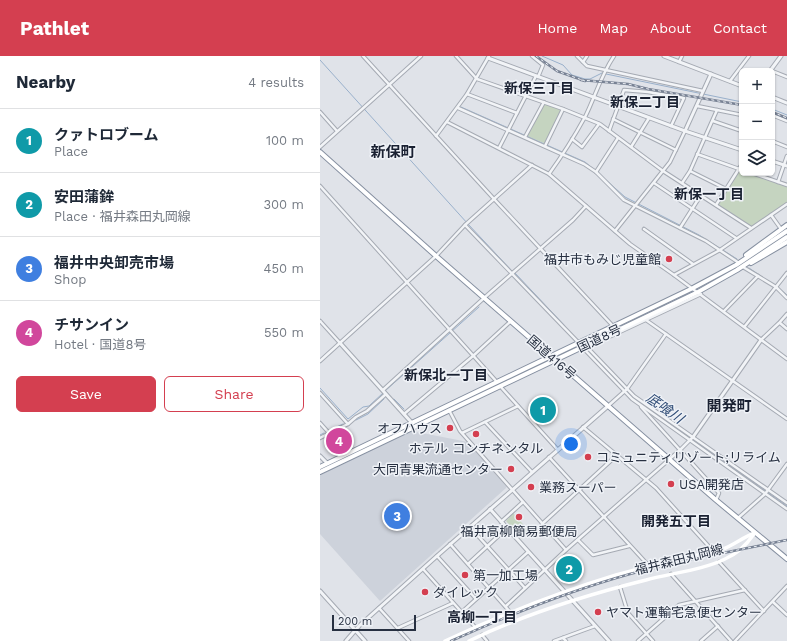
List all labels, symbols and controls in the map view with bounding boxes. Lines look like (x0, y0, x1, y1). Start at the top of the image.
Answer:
text: Pathlet (20, 17, 89, 40)
text: Home (537, 20, 577, 36)
text: Map (599, 20, 628, 36)
text: About (650, 20, 691, 36)
text: Contact (713, 20, 767, 36)
map controls (739, 68, 775, 176)
button: + (739, 68, 775, 104)
text: Nearby (16, 72, 75, 92)
text: 4 results (248, 75, 304, 90)
district label: 新保三丁目 (504, 80, 574, 96)
district label: 新保二丁目 (610, 94, 680, 110)
button: − (739, 104, 775, 140)
text: クァトロブーム (54, 126, 159, 144)
text: 1 (26, 133, 32, 148)
text: 100 m (266, 133, 304, 148)
button: layers (739, 140, 775, 176)
district label: 新保町 (370, 143, 416, 161)
text: Place (54, 144, 88, 159)
district label: 新保一丁目 (674, 186, 744, 202)
text: 安田蒲鉾 (54, 188, 114, 206)
text: 2 (25, 197, 33, 212)
text: 300 m (263, 197, 304, 212)
text: Place · 福井森田丸岡線 (54, 209, 191, 224)
place label: 福井市もみじ児童館 (544, 252, 661, 267)
text: 福井中央卸売市場 (54, 254, 174, 272)
marker: 福井市もみじ児童館 (664, 254, 674, 264)
text: 3 (25, 261, 33, 276)
text: 450 m (264, 261, 304, 276)
text: Shop (54, 272, 86, 287)
text: チサンイン (54, 316, 129, 334)
street label: 国道8号 (575, 322, 624, 355)
text: 4 (25, 325, 33, 340)
text: 550 m (264, 325, 304, 340)
street label: 国道416号 (524, 332, 579, 383)
text: Hotel · 国道8号 (54, 337, 146, 352)
district label: 新保北一丁目 (404, 367, 488, 383)
button: Save (16, 376, 156, 412)
button: Share (164, 376, 304, 412)
water label: 底喰川 (643, 389, 688, 428)
pin: 1 (530, 395, 556, 425)
district label: 開発町 (706, 397, 752, 415)
place label: オフハウス (377, 421, 442, 436)
marker: オフハウス (445, 423, 455, 433)
pin: 4 (326, 426, 352, 456)
marker: ホテル コンチネンタル (471, 429, 481, 439)
your location (561, 434, 581, 454)
place label: ホテル コンチネンタル (409, 441, 543, 456)
place label: コミュニティリゾート;リライム (596, 450, 781, 465)
marker: コミュニティリゾート;リライム (583, 452, 593, 462)
place label: 大同青果流通センター (373, 462, 503, 477)
marker: 大同青果流通センター (506, 464, 516, 474)
place label: USA開発店 (679, 477, 744, 492)
marker: USA開発店 (666, 479, 676, 489)
place label: 業務スーパー (539, 480, 617, 495)
marker: 業務スーパー (526, 482, 536, 492)
pin: 3 (384, 501, 410, 531)
marker: 福井高柳簡易郵便局 (514, 512, 524, 522)
district label: 開発五丁目 (641, 513, 711, 529)
place label: 福井高柳簡易郵便局 (460, 524, 578, 539)
street label: 福井森田丸岡線 (633, 541, 725, 578)
pin: 2 (556, 554, 582, 584)
place label: 第一加工場 (473, 568, 538, 583)
marker: 第一加工場 (460, 570, 470, 580)
place label: ダイレック (433, 585, 498, 600)
marker: ダイレック (420, 587, 430, 597)
place label: ヤマト運輸宅急便センター (606, 605, 762, 620)
marker: ヤマト運輸宅急便センター (593, 607, 603, 617)
district label: 高柳一丁目 (447, 609, 517, 625)
scale bar (332, 613, 416, 632)
text: 200 m (338, 615, 372, 628)

